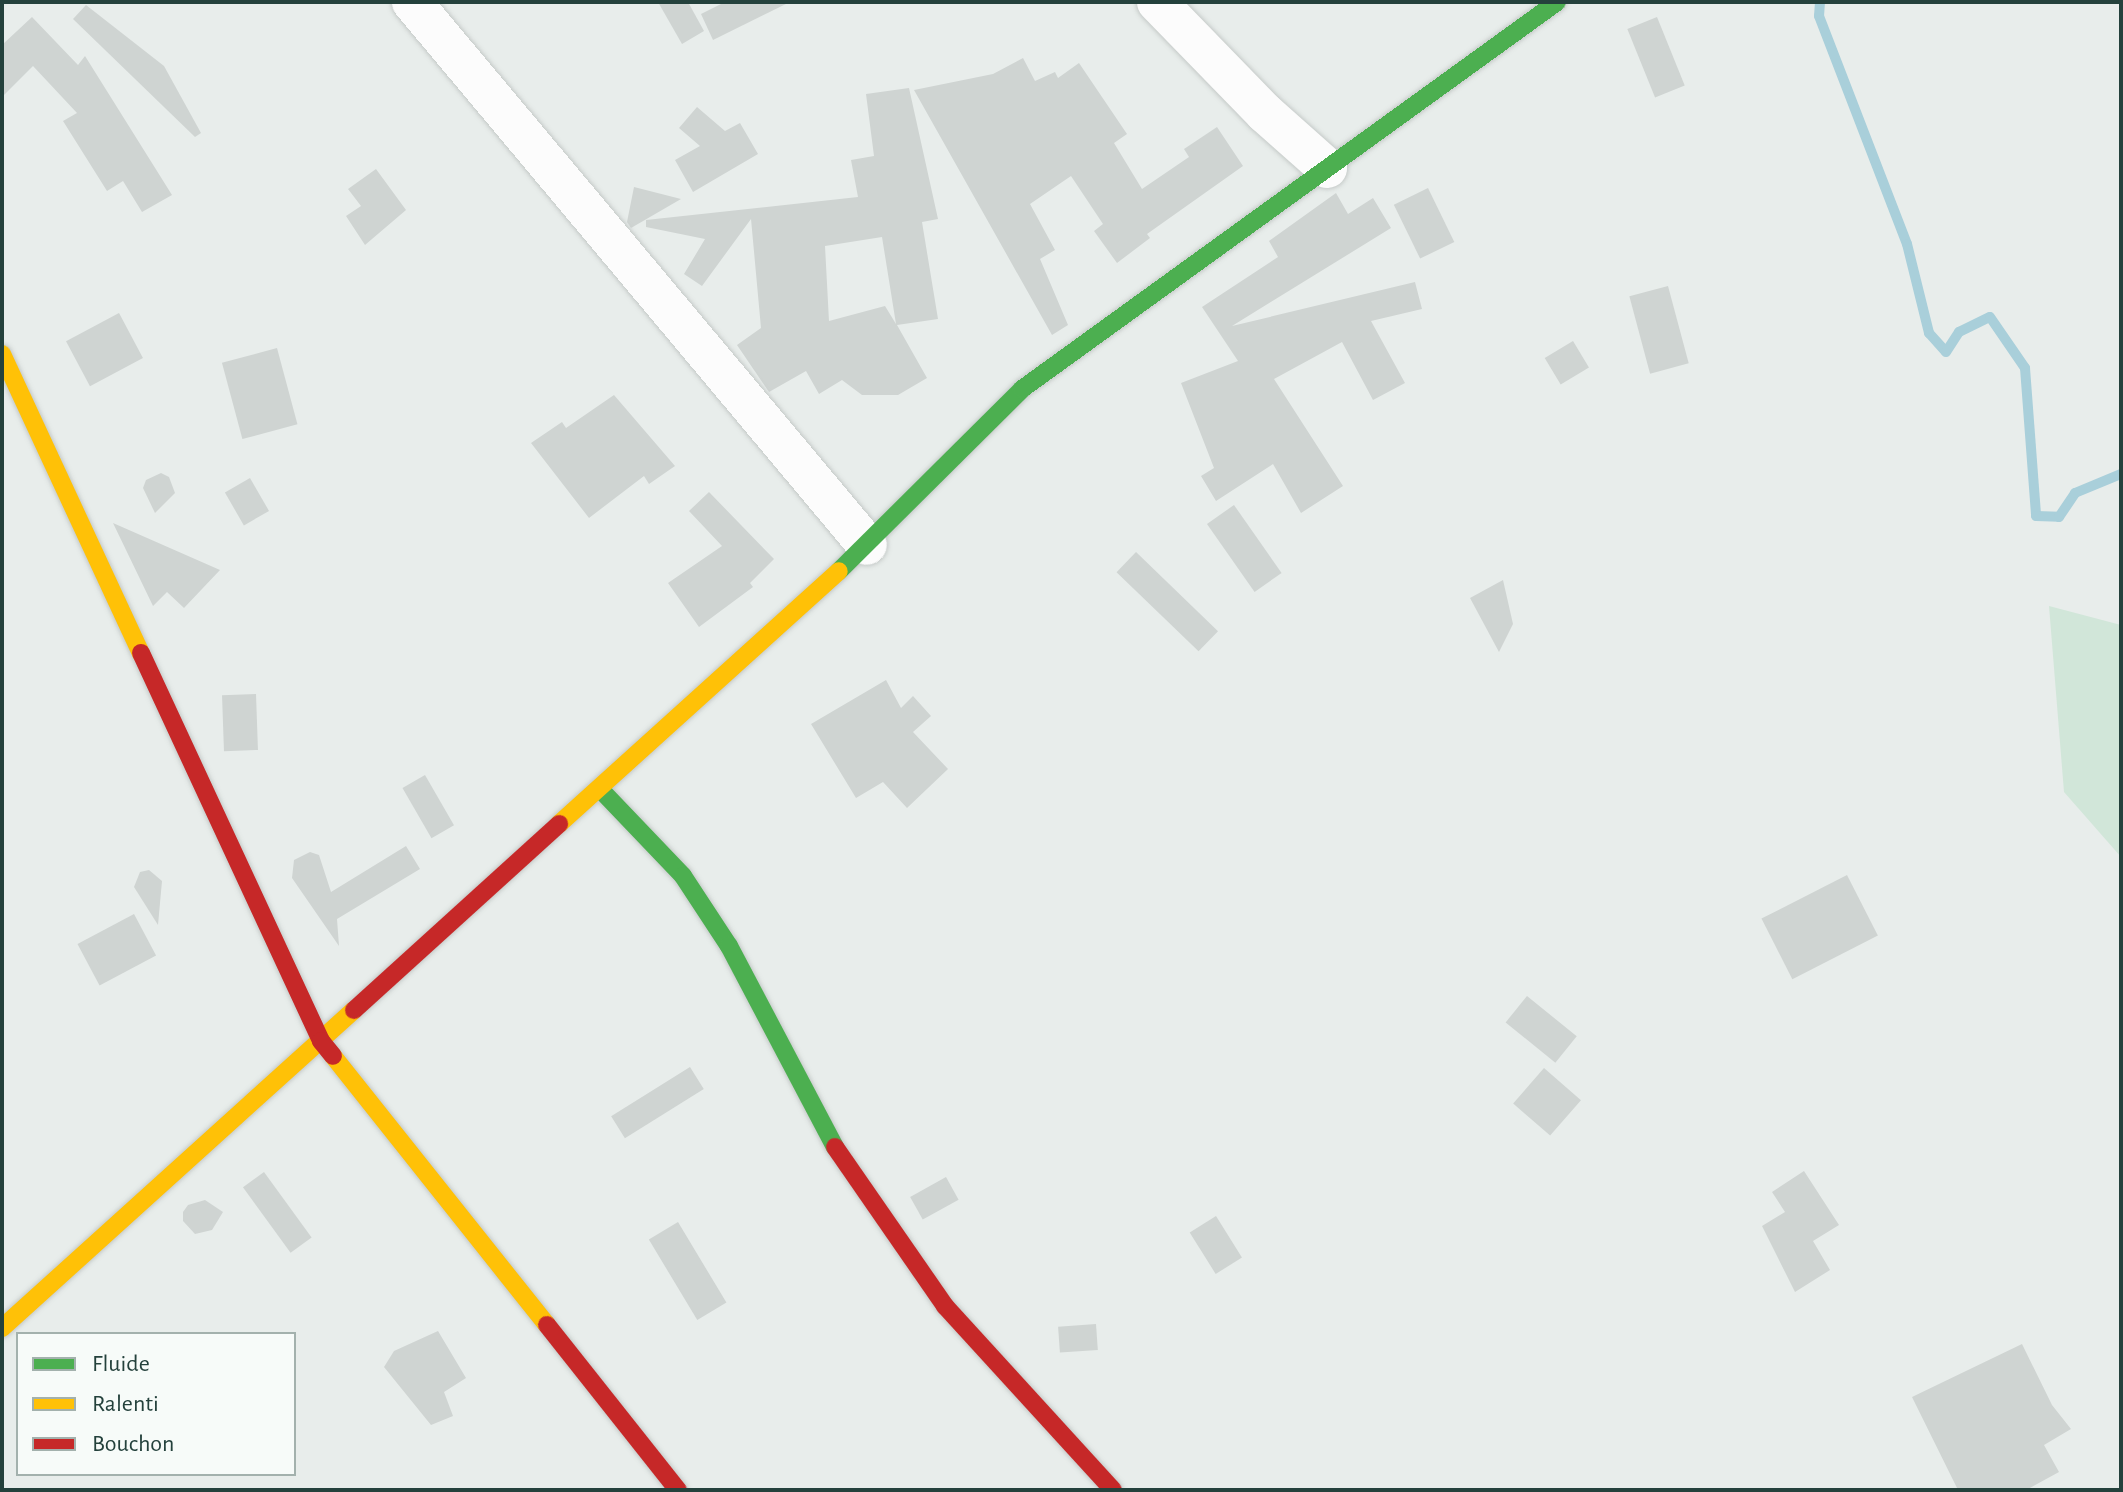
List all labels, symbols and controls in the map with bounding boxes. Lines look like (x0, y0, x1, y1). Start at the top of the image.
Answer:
legend (16, 1332, 296, 1476)
text: Fluide (92, 1352, 150, 1376)
text: Ralenti (92, 1392, 159, 1416)
text: Bouchon (92, 1432, 174, 1456)

